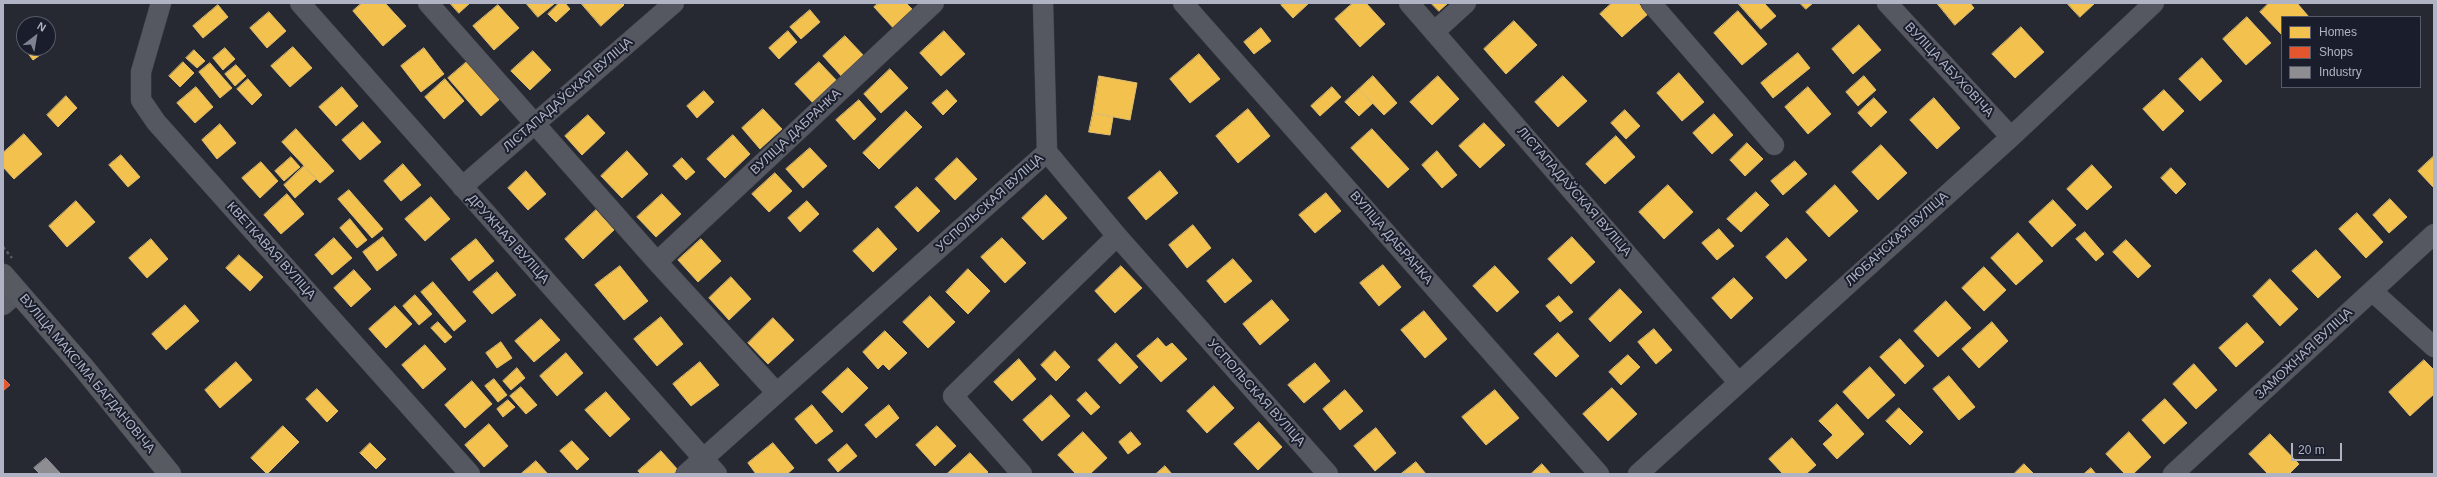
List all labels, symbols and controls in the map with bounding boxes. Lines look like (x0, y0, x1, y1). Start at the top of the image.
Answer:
north arrow (16, 16, 56, 56)
legend (2281, 16, 2421, 88)
text: N (35, 19, 48, 34)
street label: ВУЛІЦА АБУХОВІЧА (1901, 20, 1997, 120)
text: Homes (2319, 25, 2357, 39)
street label: ЛІСТАПАДАЎСКАЯ ВУЛІЦА (500, 35, 636, 155)
text: Shops (2319, 45, 2353, 59)
text: Industry (2319, 65, 2362, 79)
street label: ВУЛІЦА ДАБРАНКА (747, 86, 845, 178)
street label: ЛІСТАПАДАЎСКАЯ ВУЛІЦА (1514, 124, 1634, 260)
street label: УСПОЛЬСКАЯ ВУЛІЦА (933, 151, 1047, 255)
street label: ВУЛІЦА ДАБРАНКА (1346, 188, 1436, 288)
street label: ЛЮБАНСКАЯ ВУЛІЦА (1842, 189, 1952, 289)
street label: ДРУЖНАЯ ВУЛІЦА (464, 191, 552, 287)
street label: КВЕТКАВАЯ ВУЛІЦА (223, 199, 319, 303)
street label: ВУЛІЦА МАКСІМА БАГДАНОВІЧА (16, 291, 158, 457)
street label: ЗАМОЖНАЯ ВУЛІЦА (2252, 305, 2356, 403)
street label: УСПОЛЬСКАЯ ВУЛІЦА (1204, 336, 1308, 450)
scale bar (2293, 435, 2344, 461)
text: 20 m (2298, 443, 2325, 457)

